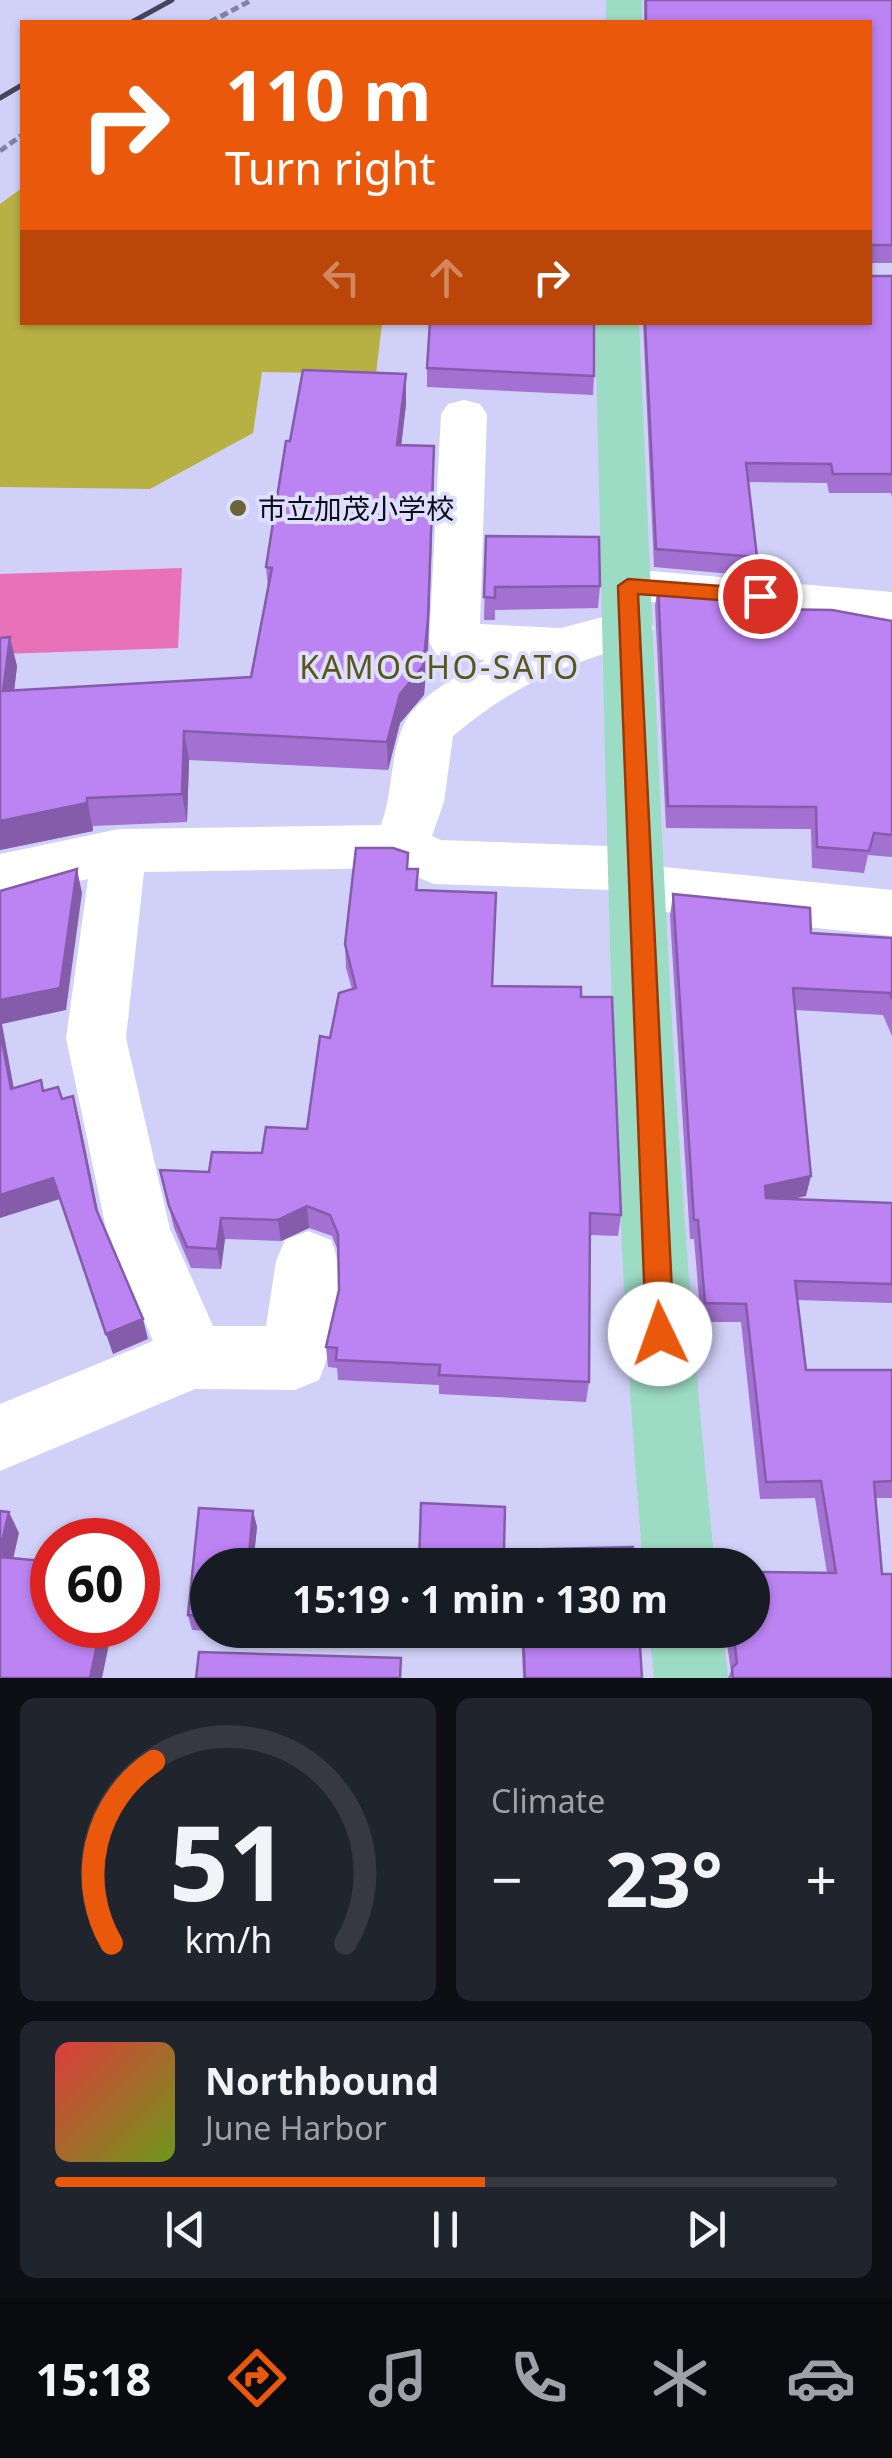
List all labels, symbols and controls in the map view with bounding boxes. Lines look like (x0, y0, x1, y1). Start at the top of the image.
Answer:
text: 110 m (225, 46, 432, 142)
icon: right (60, 60, 190, 190)
text: Turn right (225, 137, 436, 198)
icon: left (314, 250, 369, 305)
icon: ahead (419, 250, 474, 305)
icon: right (524, 250, 579, 305)
place label: 市立加茂小学校 (258, 489, 454, 527)
marker: 市立加茂小学校 (227, 497, 249, 519)
pin (718, 554, 803, 639)
icon: arrive (733, 569, 788, 624)
district label: KAMOCHO-SATO (299, 645, 581, 688)
position arrow (608, 1282, 712, 1386)
speed limit sign: 60 (30, 1518, 160, 1648)
text: 15:19 · 1 min · 130 m (292, 1572, 668, 1624)
text: Climate (491, 1779, 605, 1822)
text: 51 (169, 1790, 287, 1931)
text: 23° (605, 1827, 723, 1929)
text: − (491, 1841, 522, 1916)
text: + (806, 1841, 837, 1916)
text: km/h (184, 1915, 272, 1963)
text: Northbound (205, 2054, 439, 2106)
text: June Harbor (205, 2106, 387, 2149)
icon: previous (158, 2202, 213, 2257)
icon: pause (418, 2202, 473, 2257)
icon: next (679, 2202, 734, 2257)
icon: directions (222, 2343, 292, 2413)
icon: music (363, 2343, 433, 2413)
icon: phone (504, 2343, 574, 2413)
icon: climate (645, 2343, 715, 2413)
icon: car (786, 2343, 856, 2413)
text: 15:18 (36, 2348, 151, 2409)

